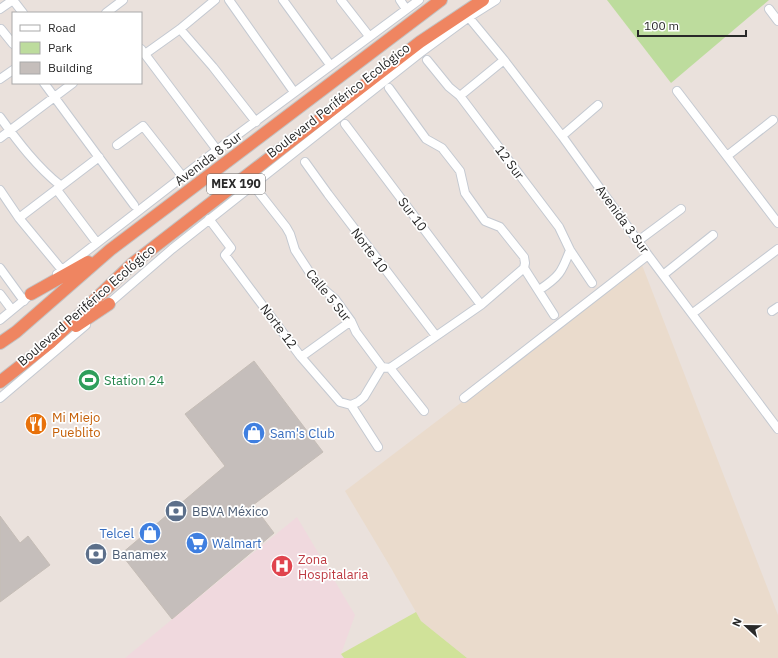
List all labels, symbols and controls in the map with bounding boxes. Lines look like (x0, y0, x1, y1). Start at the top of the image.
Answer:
legend (12, 12, 142, 84)
scale bar (638, 12, 746, 38)
text: 100 m (644, 18, 679, 33)
text: Road (48, 20, 76, 35)
street label: Boulevard Periférico Ecológico (263, 39, 413, 162)
text: Park (48, 40, 73, 55)
text: Building (48, 60, 93, 75)
street label: Avenida 8 Sur (171, 127, 246, 189)
street label: 12 Sur (491, 142, 528, 183)
road number: MEX 190 (207, 174, 265, 194)
street label: Avenida 3 Sur (592, 182, 653, 257)
street label: Sur 10 (394, 194, 431, 235)
street label: Norte 10 (347, 225, 392, 276)
street label: Boulevard Periférico Ecológico (14, 241, 159, 370)
street label: Calle 5 Sur (302, 266, 355, 325)
street label: Norte 12 (256, 301, 301, 352)
sports icon: Station 24 (76, 367, 102, 393)
place label: Station 24 (104, 372, 164, 389)
place label: Mi Miejo Pueblito (52, 409, 101, 441)
restaurant icon: Mi Miejo Pueblito (23, 411, 49, 437)
shop icon: Sam's Club (241, 420, 267, 446)
place label: Sam's Club (270, 425, 335, 442)
bank icon: BBVA México (163, 498, 189, 524)
place label: BBVA México (192, 503, 269, 520)
shop icon: Telcel (137, 520, 163, 546)
place label: Telcel (100, 525, 134, 542)
supermarket icon: Walmart (184, 530, 210, 556)
place label: Walmart (212, 535, 262, 552)
bank icon: Banamex (83, 541, 109, 567)
place label: Banamex (112, 546, 167, 563)
place label: Zona Hospitalaria (298, 551, 369, 583)
hospital icon: Zona Hospitalaria (269, 553, 295, 579)
north arrow (726, 606, 766, 646)
text: N (729, 616, 745, 629)

